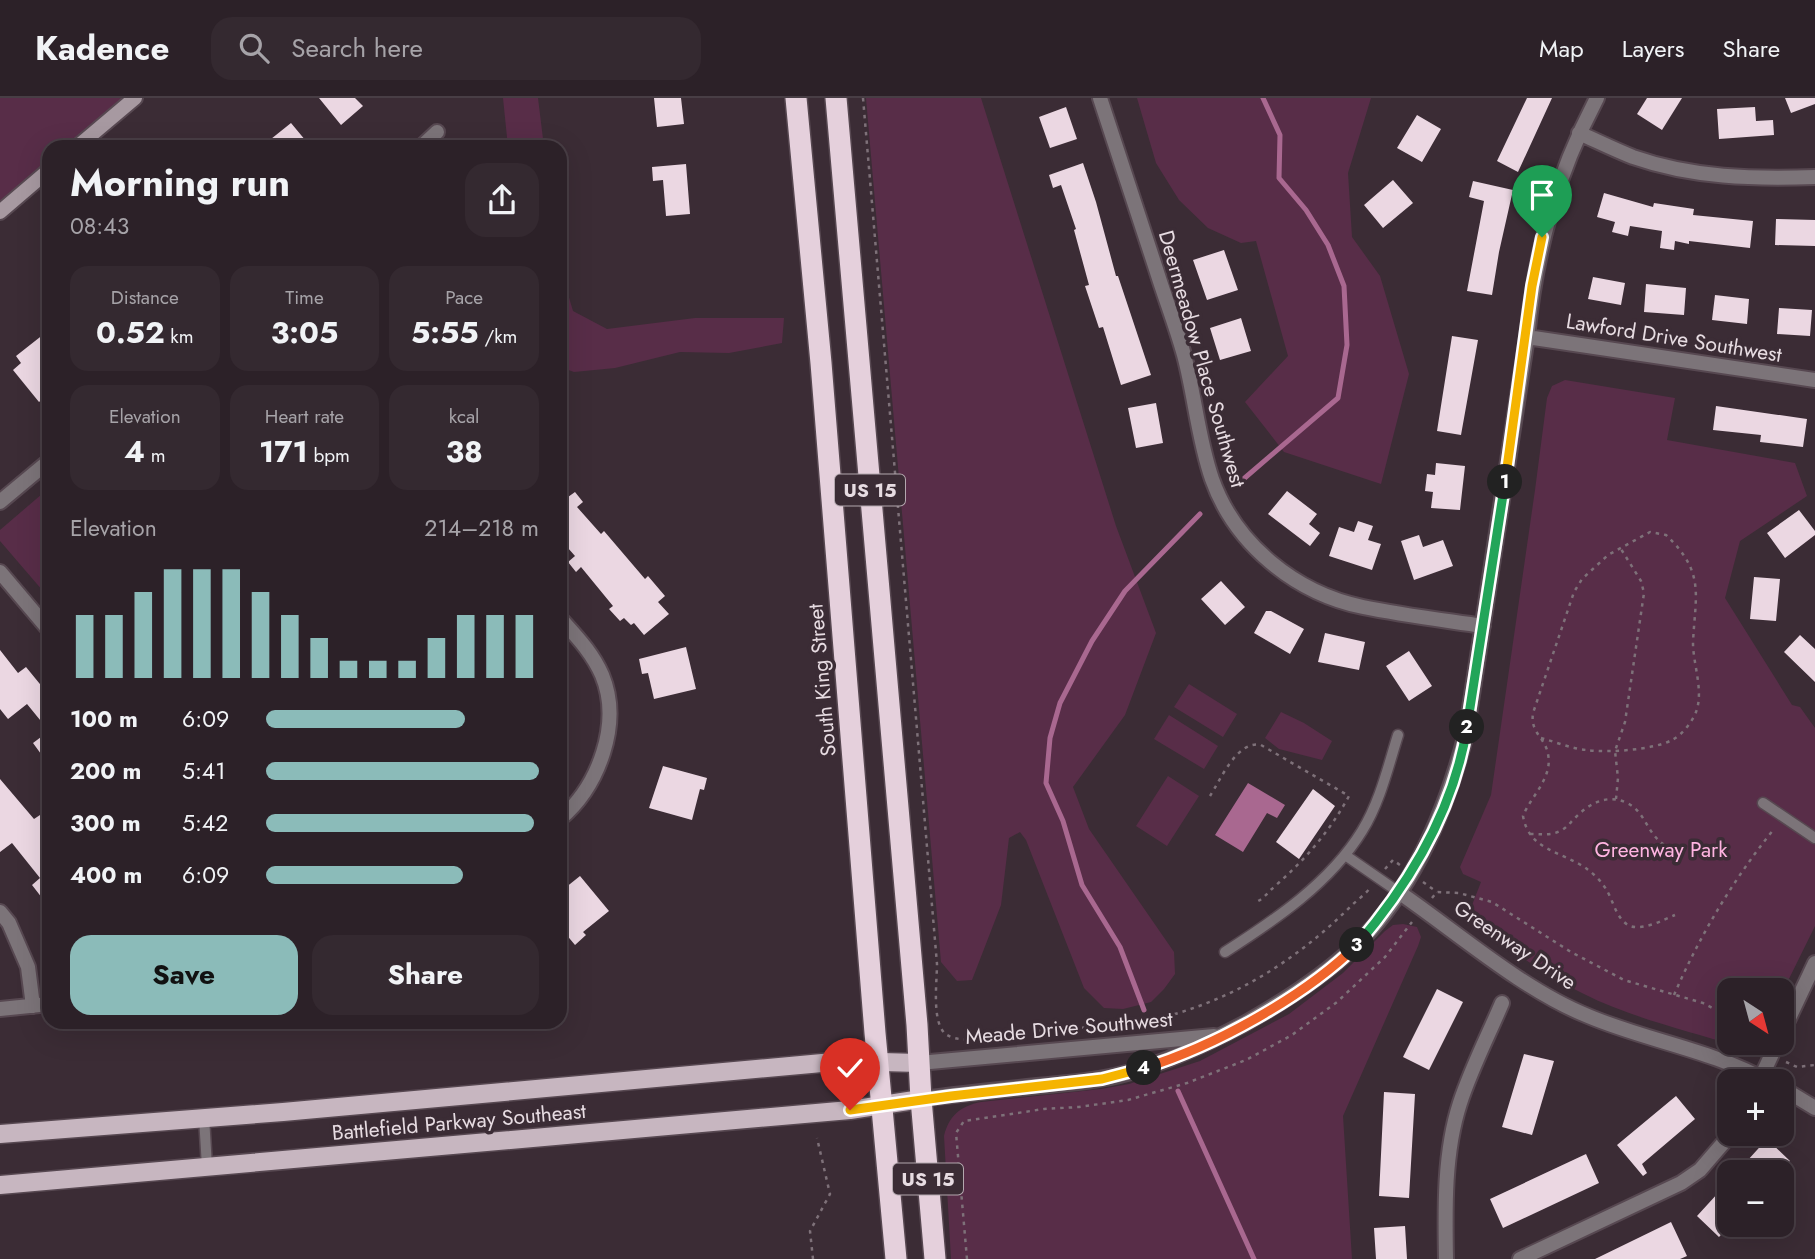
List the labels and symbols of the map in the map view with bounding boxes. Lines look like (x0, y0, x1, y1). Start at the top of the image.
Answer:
pin (1512, 165, 1572, 237)
street label: Deermeadow Place Southwest (1151, 227, 1253, 491)
street label: Lawford Drive Southwest (1564, 306, 1784, 370)
pin: 1 (1488, 464, 1522, 500)
road number: US 15 (835, 474, 905, 506)
street label: South King Street (800, 602, 844, 758)
pin: 2 (1450, 710, 1484, 744)
park label: Greenway Park (1595, 835, 1728, 865)
street label: Greenway Drive (1448, 893, 1582, 997)
pin: 3 (1340, 928, 1374, 962)
north arrow (1717, 978, 1794, 1055)
street label: Meade Drive Southwest (964, 1004, 1174, 1052)
pin (820, 1038, 880, 1110)
pin: 4 (1126, 1051, 1162, 1086)
street label: Battlefield Parkway Southeast (331, 1096, 587, 1148)
road number: US 15 (893, 1163, 963, 1194)

